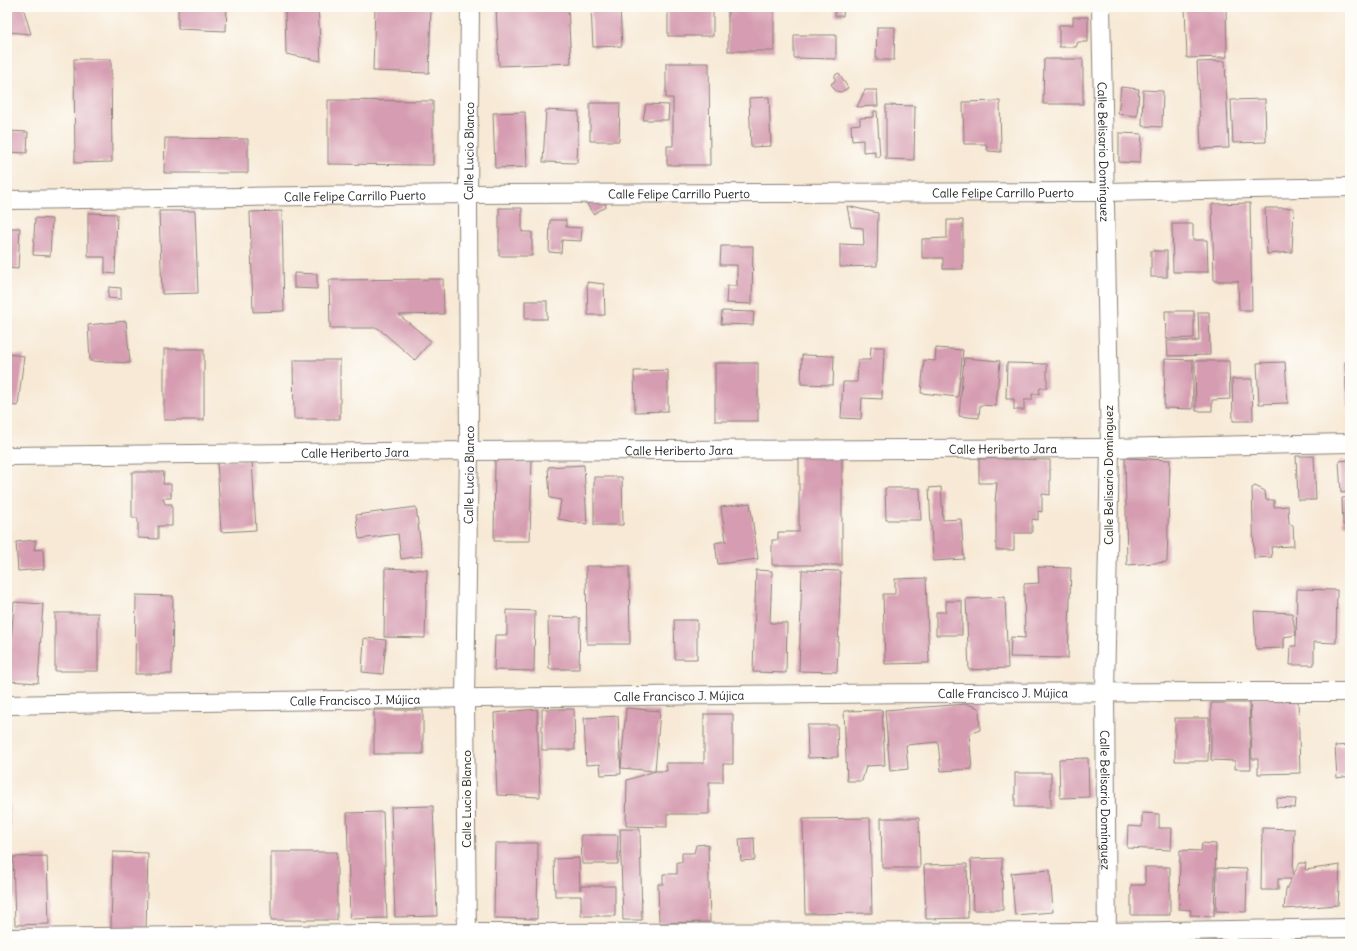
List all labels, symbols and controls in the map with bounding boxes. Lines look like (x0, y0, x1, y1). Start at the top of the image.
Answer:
street label: Calle Belisario Domínguez (1095, 82, 1113, 222)
street label: Calle Lucio Blanco (460, 102, 476, 200)
street label: Calle Felipe Carrillo Puerto (932, 185, 1074, 200)
street label: Calle Felipe Carrillo Puerto (608, 186, 750, 201)
street label: Calle Felipe Carrillo Puerto (284, 187, 426, 204)
street label: Calle Belisario Domínguez (1101, 405, 1116, 545)
street label: Calle Lucio Blanco (460, 426, 477, 524)
street label: Calle Heriberto Jara (949, 441, 1057, 456)
street label: Calle Heriberto Jara (625, 442, 733, 458)
street label: Calle Heriberto Jara (301, 444, 409, 460)
street label: Calle Francisco J. Mújica (938, 685, 1068, 701)
street label: Calle Francisco J. Mújica (614, 687, 744, 704)
street label: Calle Francisco J. Mújica (290, 691, 421, 708)
street label: Calle Belisario Domínguez (1098, 730, 1114, 870)
street label: Calle Lucio Blanco (459, 750, 474, 848)

